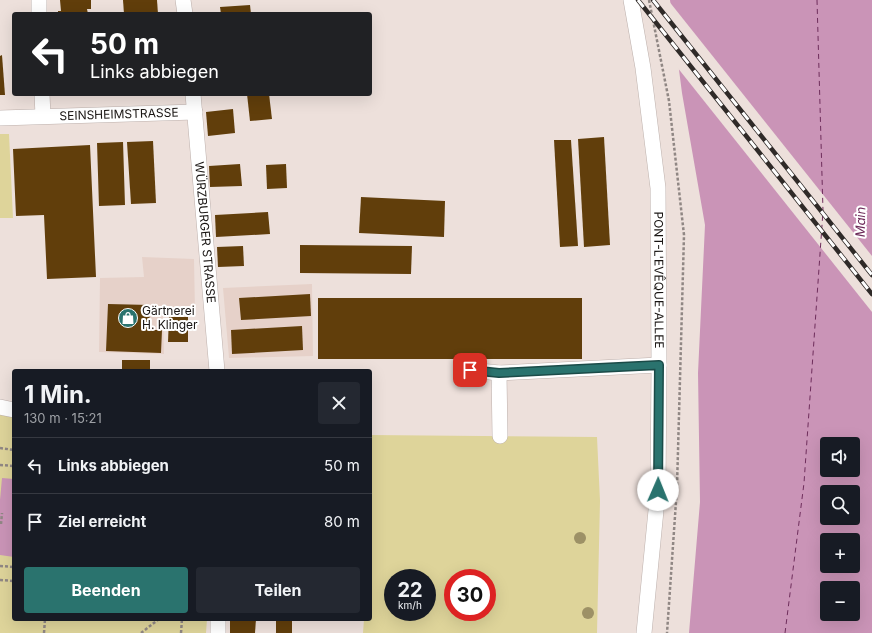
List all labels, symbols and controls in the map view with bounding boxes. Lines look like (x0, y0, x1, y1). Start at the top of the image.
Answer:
text: 50 m (90, 27, 159, 61)
icon: left (24, 28, 76, 80)
text: Links abbiegen (90, 61, 219, 82)
street label: SEINSHEIMSTRASSE (59, 105, 179, 123)
street label: WÜRZBURGER STRASSE (192, 161, 219, 304)
water label: Main (852, 206, 868, 237)
street label: PONT-L'EVÊQUE-ALLEE (651, 211, 667, 349)
place label: Gärtnerei H. Klinger (142, 303, 198, 332)
shop icon: Gärtnerei H. Klinger (117, 307, 139, 329)
pin (453, 353, 487, 387)
icon: arrive (459, 359, 481, 381)
text: 1 Min. (24, 380, 92, 409)
button: close (318, 382, 360, 424)
text: 130 m · 15:21 (24, 410, 102, 426)
map controls (820, 437, 860, 621)
button: sound (820, 437, 860, 477)
icon: left (24, 455, 46, 477)
text: Links abbiegen (58, 456, 169, 475)
text: 50 m (324, 456, 360, 475)
position arrow (637, 469, 679, 511)
button: search (820, 485, 860, 525)
icon: arrive (24, 511, 46, 533)
text: Ziel erreicht (58, 512, 146, 531)
text: 80 m (324, 512, 360, 531)
button: + (820, 533, 860, 573)
button: Beenden (24, 567, 188, 613)
button: Teilen (196, 567, 360, 613)
speed limit sign: 30 (444, 569, 496, 621)
text: 22 (397, 578, 423, 602)
button: − (820, 581, 860, 621)
text: km/h (398, 599, 422, 611)

